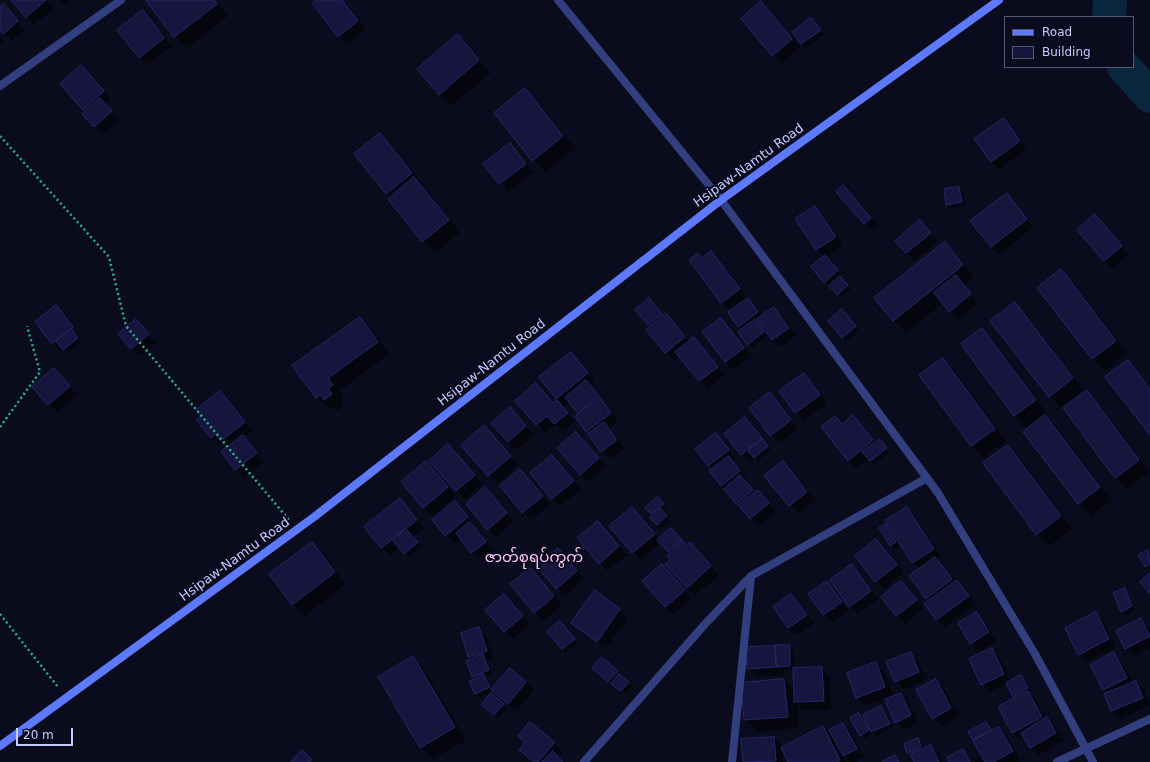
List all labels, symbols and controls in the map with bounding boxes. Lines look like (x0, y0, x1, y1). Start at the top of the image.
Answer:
legend (1004, 16, 1134, 68)
text: Road (1042, 25, 1072, 39)
text: Building (1042, 45, 1091, 59)
street label: Hsipaw-Namtu Road (691, 121, 807, 211)
street label: Hsipaw-Namtu Road (435, 316, 549, 410)
street label: Hsipaw-Namtu Road (177, 515, 293, 605)
district label: ဇာတ်စုရပ်ကွက် (485, 549, 583, 567)
scale bar (18, 720, 75, 746)
text: 20 m (23, 728, 54, 742)

